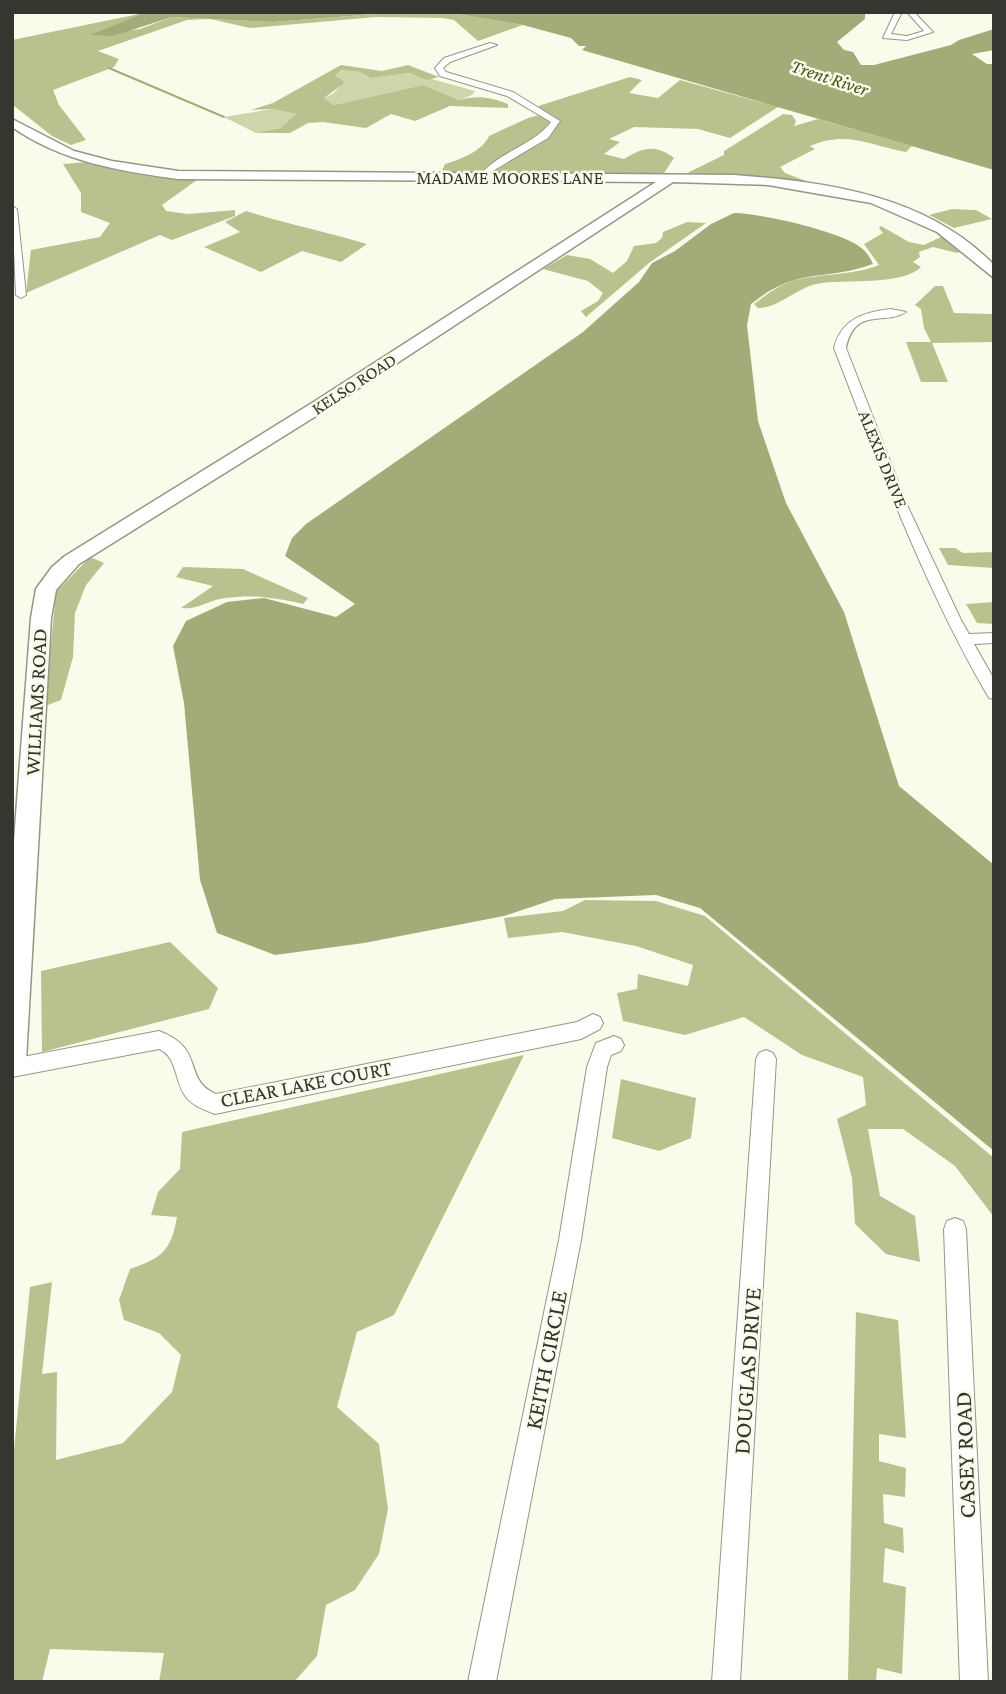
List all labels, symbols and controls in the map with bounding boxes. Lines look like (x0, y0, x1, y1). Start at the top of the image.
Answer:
water label: Trent River (789, 55, 872, 100)
street label: MADAME MOORES LANE (417, 168, 604, 188)
street label: KELSO ROAD (308, 349, 400, 419)
street label: ALEXIS DRIVE (854, 407, 912, 511)
street label: WILLIAMS ROAD (20, 628, 52, 776)
street label: CLEAR LAKE COURT (218, 1056, 394, 1112)
street label: DOUGLAS DRIVE (727, 1287, 766, 1455)
street label: KEITH CIRCLE (519, 1288, 572, 1432)
street label: CASEY ROAD (949, 1391, 980, 1519)

